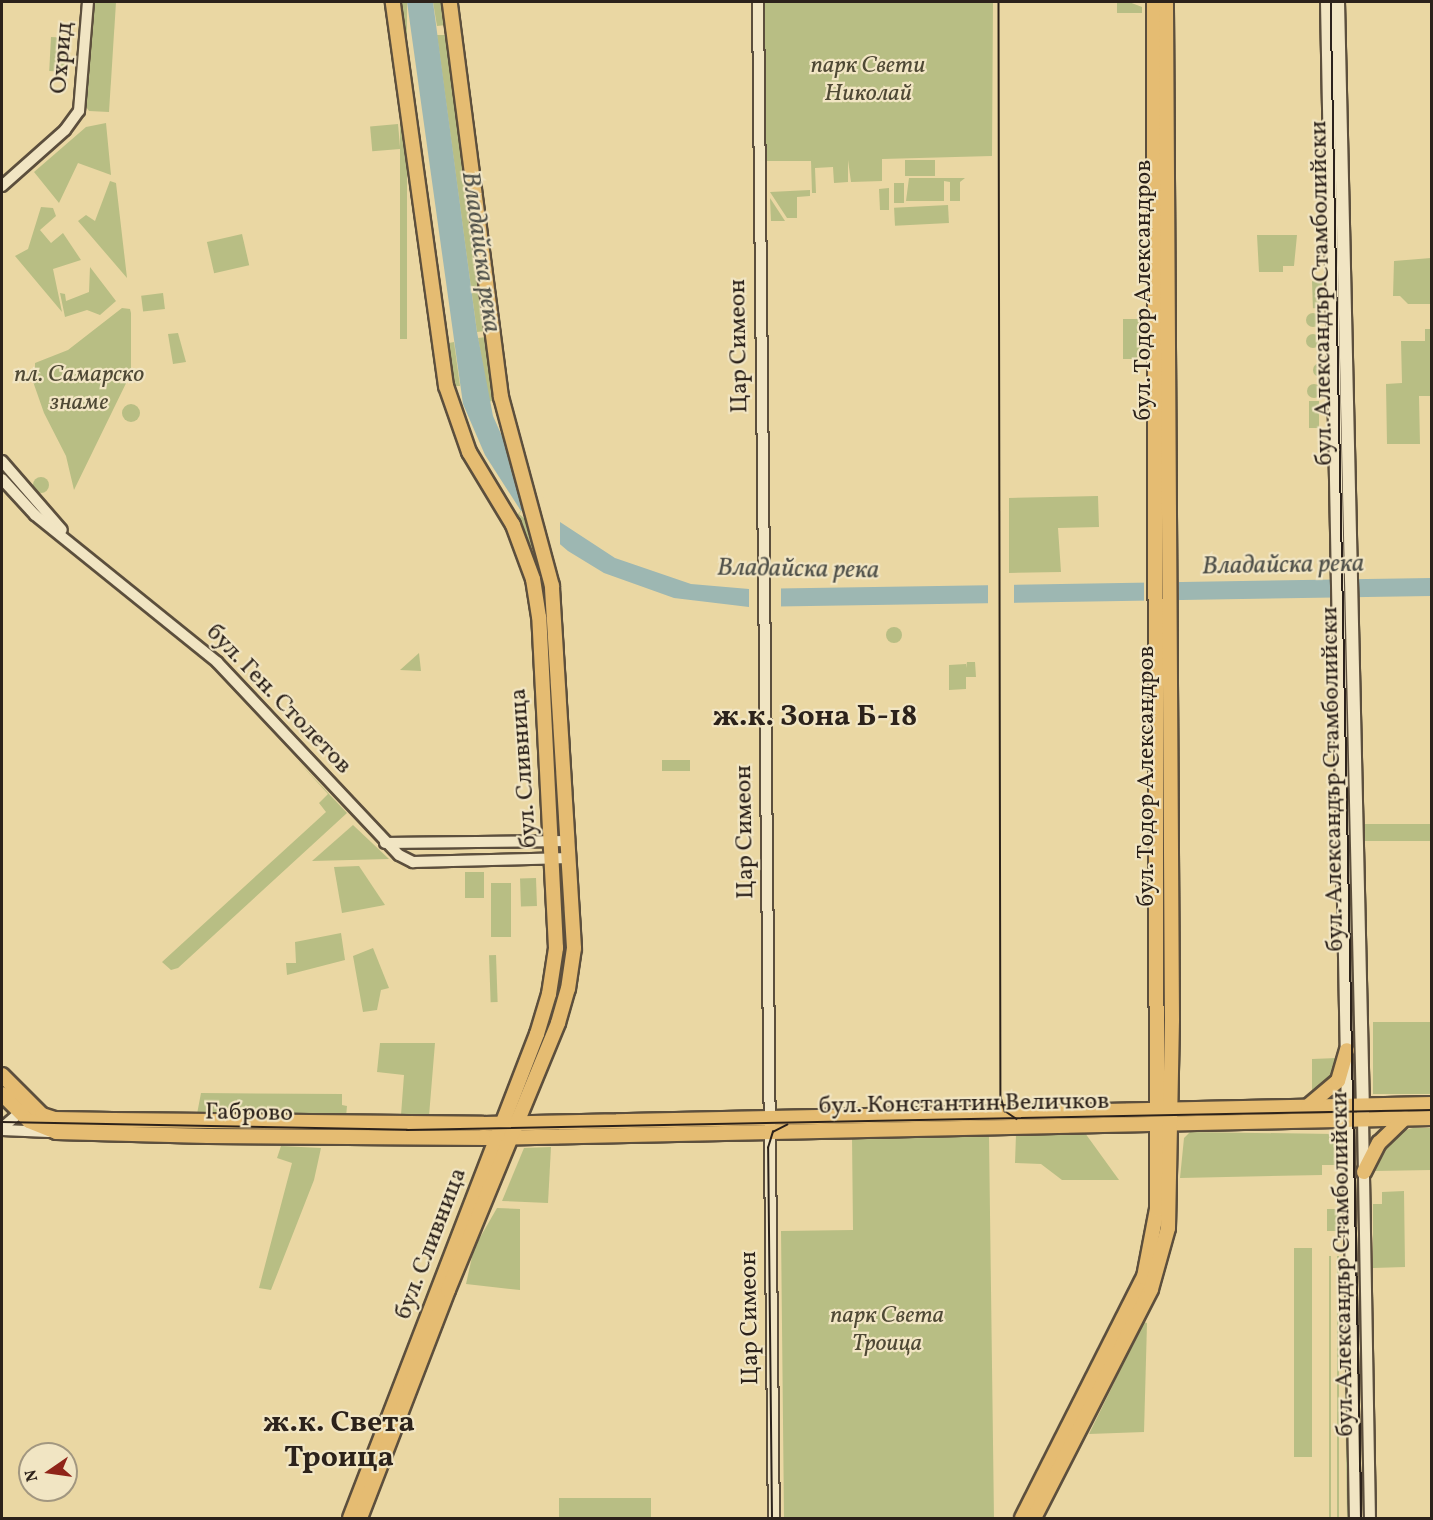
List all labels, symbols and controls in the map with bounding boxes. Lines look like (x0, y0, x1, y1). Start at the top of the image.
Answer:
street label: Охрид (46, 21, 80, 95)
park label: парк Свети Николай (811, 53, 925, 109)
street label: бул. Александър Стамболийски (1306, 120, 1340, 466)
street label: бул. Тодор Александров (1131, 159, 1159, 421)
water label: Владайска река (453, 169, 507, 335)
street label: Цар Симеон (724, 279, 756, 413)
park label: пл. Самарско знаме (14, 362, 144, 418)
water label: Владайска река (1202, 549, 1364, 583)
water label: Владайска река (717, 553, 879, 587)
street label: бул. Александър Стамболийски (1317, 606, 1351, 952)
street label: бул. Ген. Столетов (199, 619, 357, 781)
street label: бул. Тодор Александров (1134, 645, 1162, 907)
street label: бул. Сливница (505, 687, 545, 849)
district label: ж.к. Зона Б-18 (713, 699, 917, 735)
street label: Цар Симеон (730, 765, 762, 899)
street label: бул. Константин Величков (818, 1088, 1110, 1122)
street label: бул. Александър Стамболийски (1327, 1091, 1361, 1437)
street label: Габрово (205, 1099, 293, 1129)
street label: бул. Сливница (390, 1164, 474, 1324)
street label: Цар Симеон (735, 1251, 767, 1385)
park label: парк Света Троица (830, 1303, 944, 1359)
district label: ж.к. Света Троица (263, 1405, 415, 1476)
north arrow (18, 1442, 78, 1502)
text: N (20, 1467, 44, 1484)

